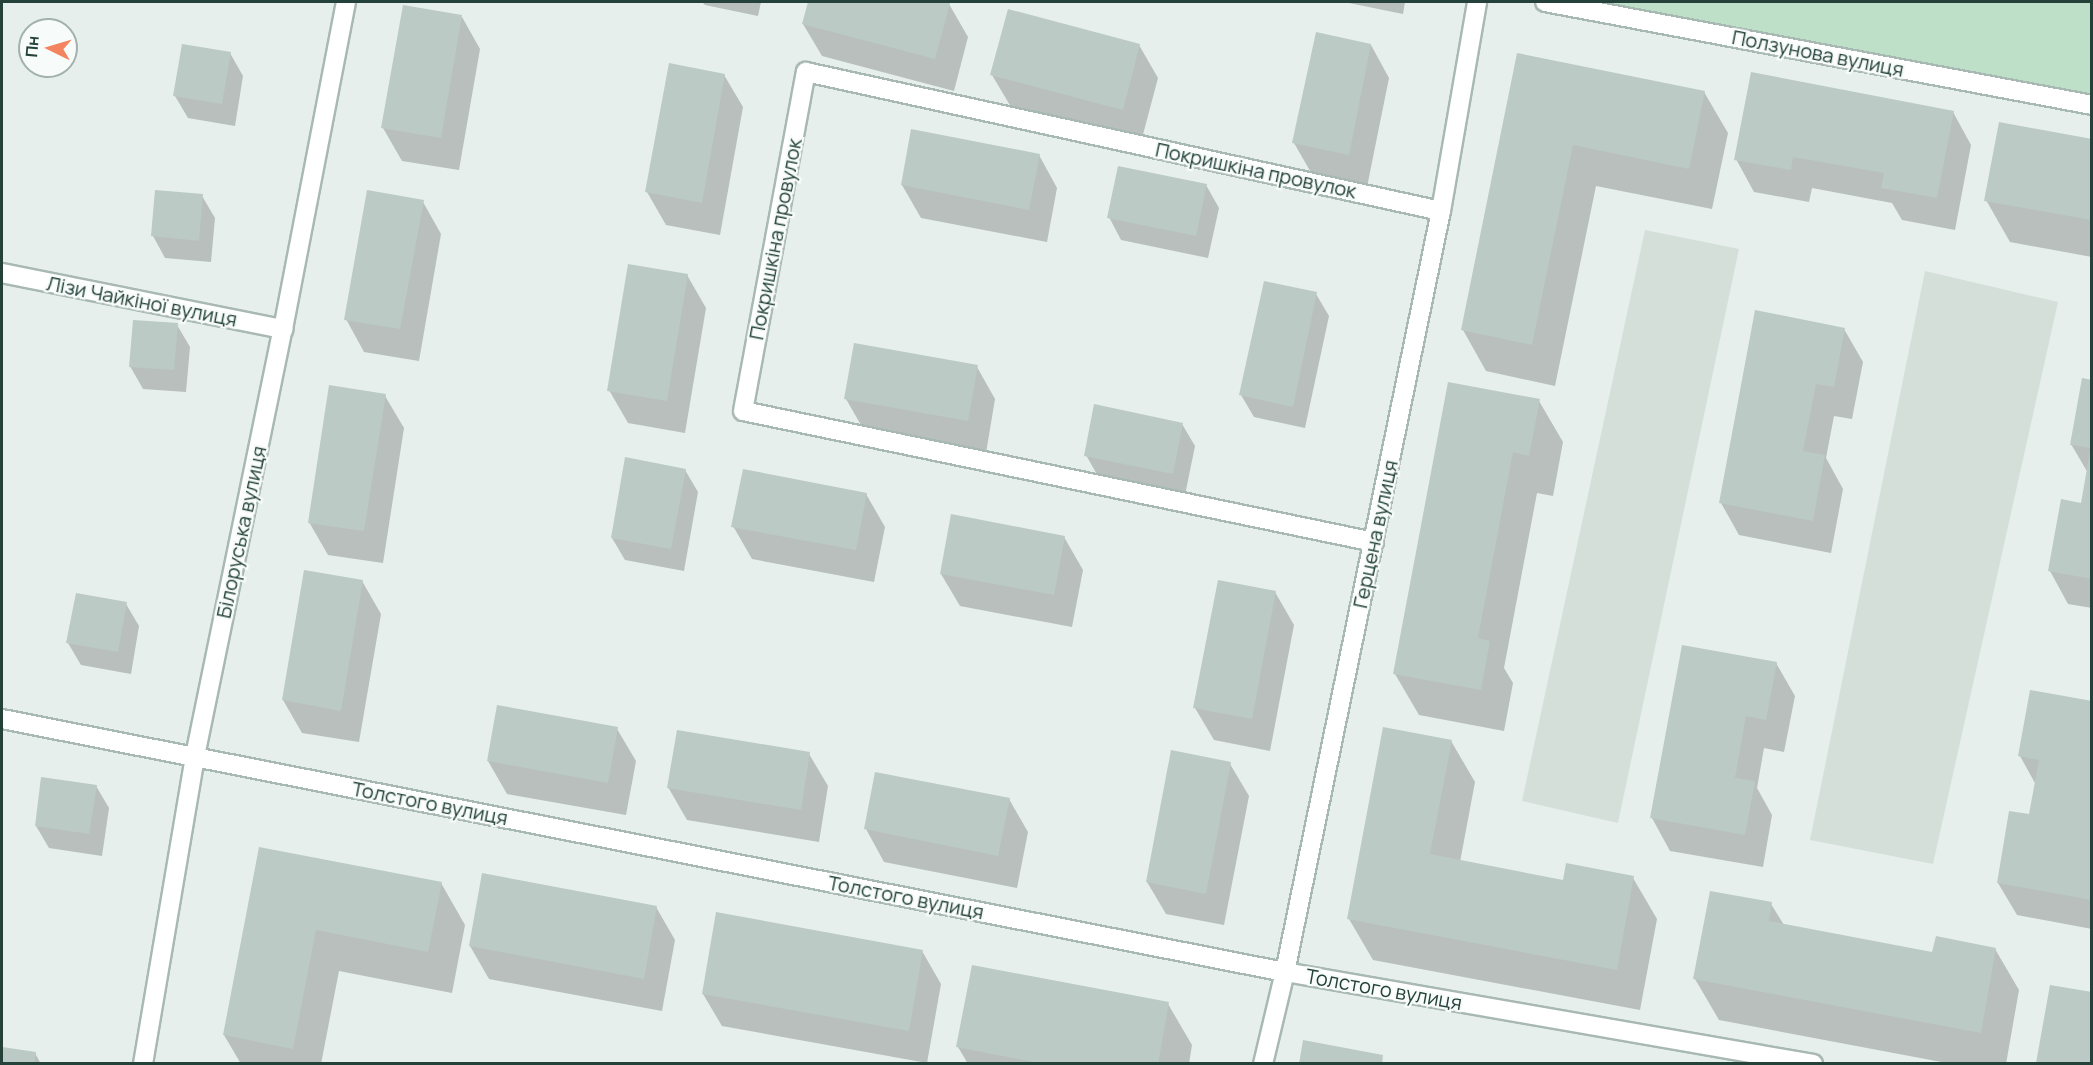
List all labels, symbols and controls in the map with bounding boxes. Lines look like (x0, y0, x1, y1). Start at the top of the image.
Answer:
north arrow (18, 18, 78, 78)
street label: Ползунова вулиця (1730, 25, 1906, 81)
text: Пн (20, 35, 44, 58)
street label: Покришкіна провулок (744, 136, 806, 342)
street label: Покришкіна провулок (1153, 137, 1359, 203)
street label: Лізи Чайкіної вулиця (45, 271, 239, 331)
street label: Білоруська вулиця (211, 444, 271, 620)
street label: Герцена вулиця (1348, 458, 1402, 610)
street label: Толстого вулиця (350, 776, 510, 830)
street label: Толстого вулиця (826, 870, 986, 924)
street label: Толстого вулиця (1304, 963, 1464, 1015)

